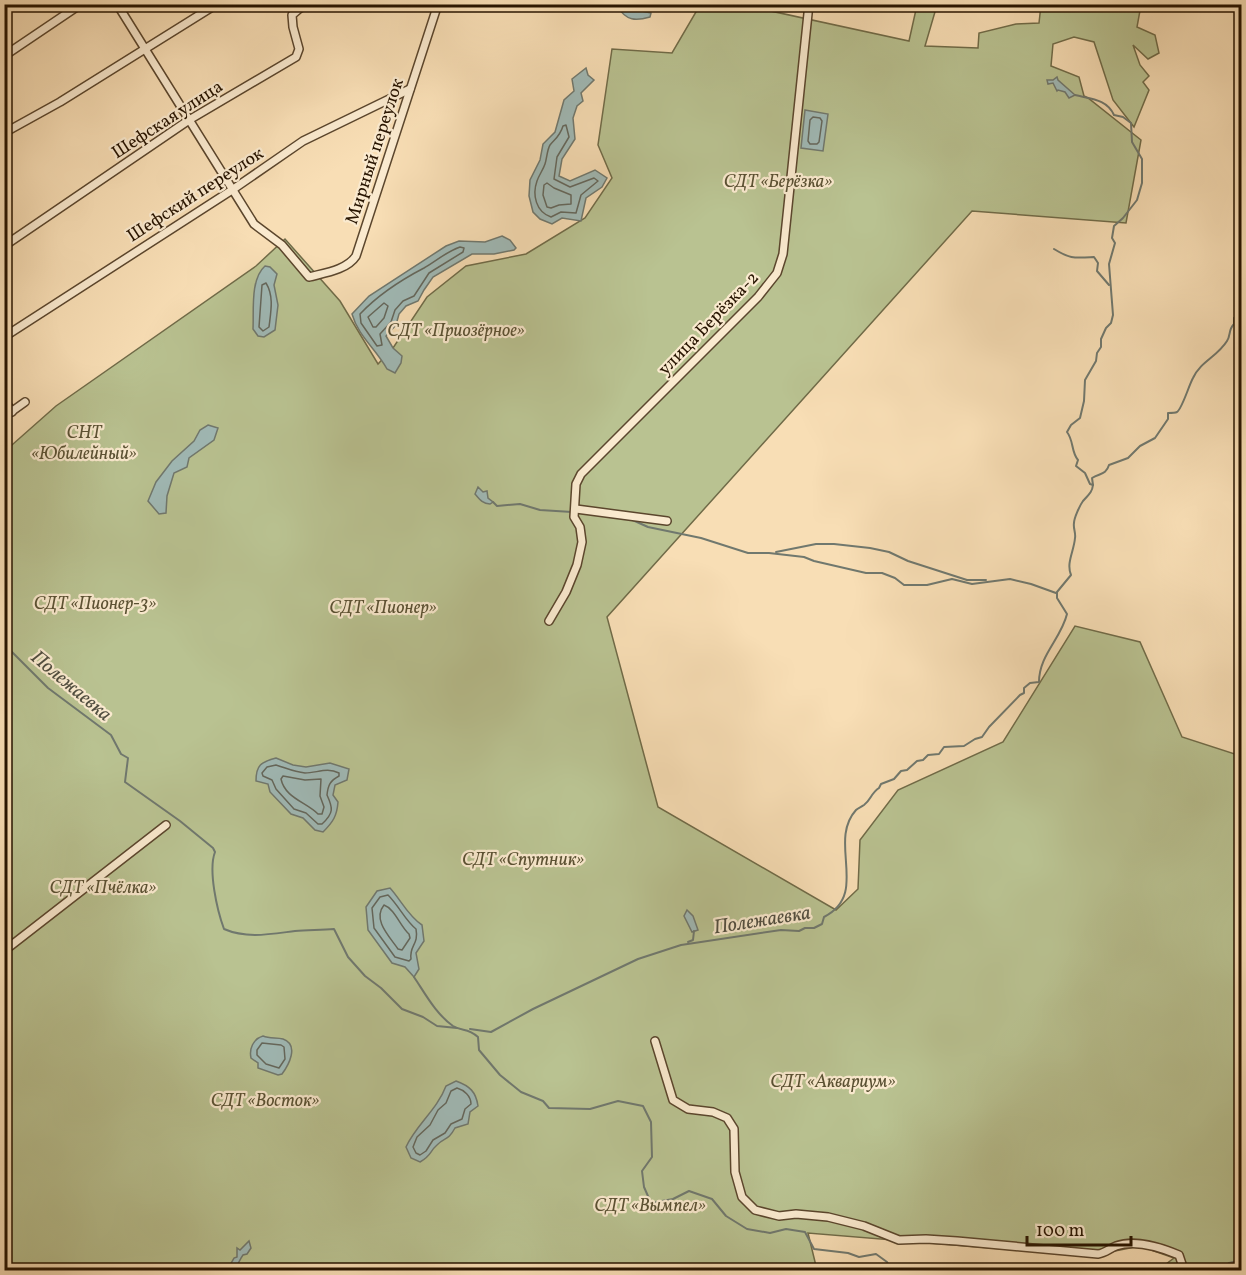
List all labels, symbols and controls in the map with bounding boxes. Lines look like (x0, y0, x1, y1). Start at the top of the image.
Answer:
street label: Шефская улица (107, 75, 229, 166)
street label: Мирный переулок (340, 75, 411, 228)
street label: Шефский переулок (123, 141, 269, 249)
park label: СДТ «Берёзка» (724, 170, 832, 195)
street label: улица Берёзка-2 (653, 267, 765, 382)
park label: СДТ «Приозёрное» (387, 319, 525, 344)
park label: СНТ «Юбилейный» (31, 421, 137, 467)
park label: СДТ «Пионер-3» (34, 592, 156, 617)
park label: СДТ «Пионер» (329, 596, 437, 621)
water label: Полежаевка (24, 644, 117, 729)
park label: СДТ «Спутник» (462, 848, 584, 873)
park label: СДТ «Пчёлка» (49, 876, 157, 901)
water label: Полежаевка (712, 899, 813, 942)
park label: СДТ «Аквариум» (770, 1070, 896, 1095)
park label: СДТ «Восток» (211, 1089, 319, 1114)
park label: СДТ «Вымпел» (594, 1194, 706, 1219)
scale bar (1027, 1209, 1130, 1247)
text: 100 m (1036, 1219, 1085, 1244)

